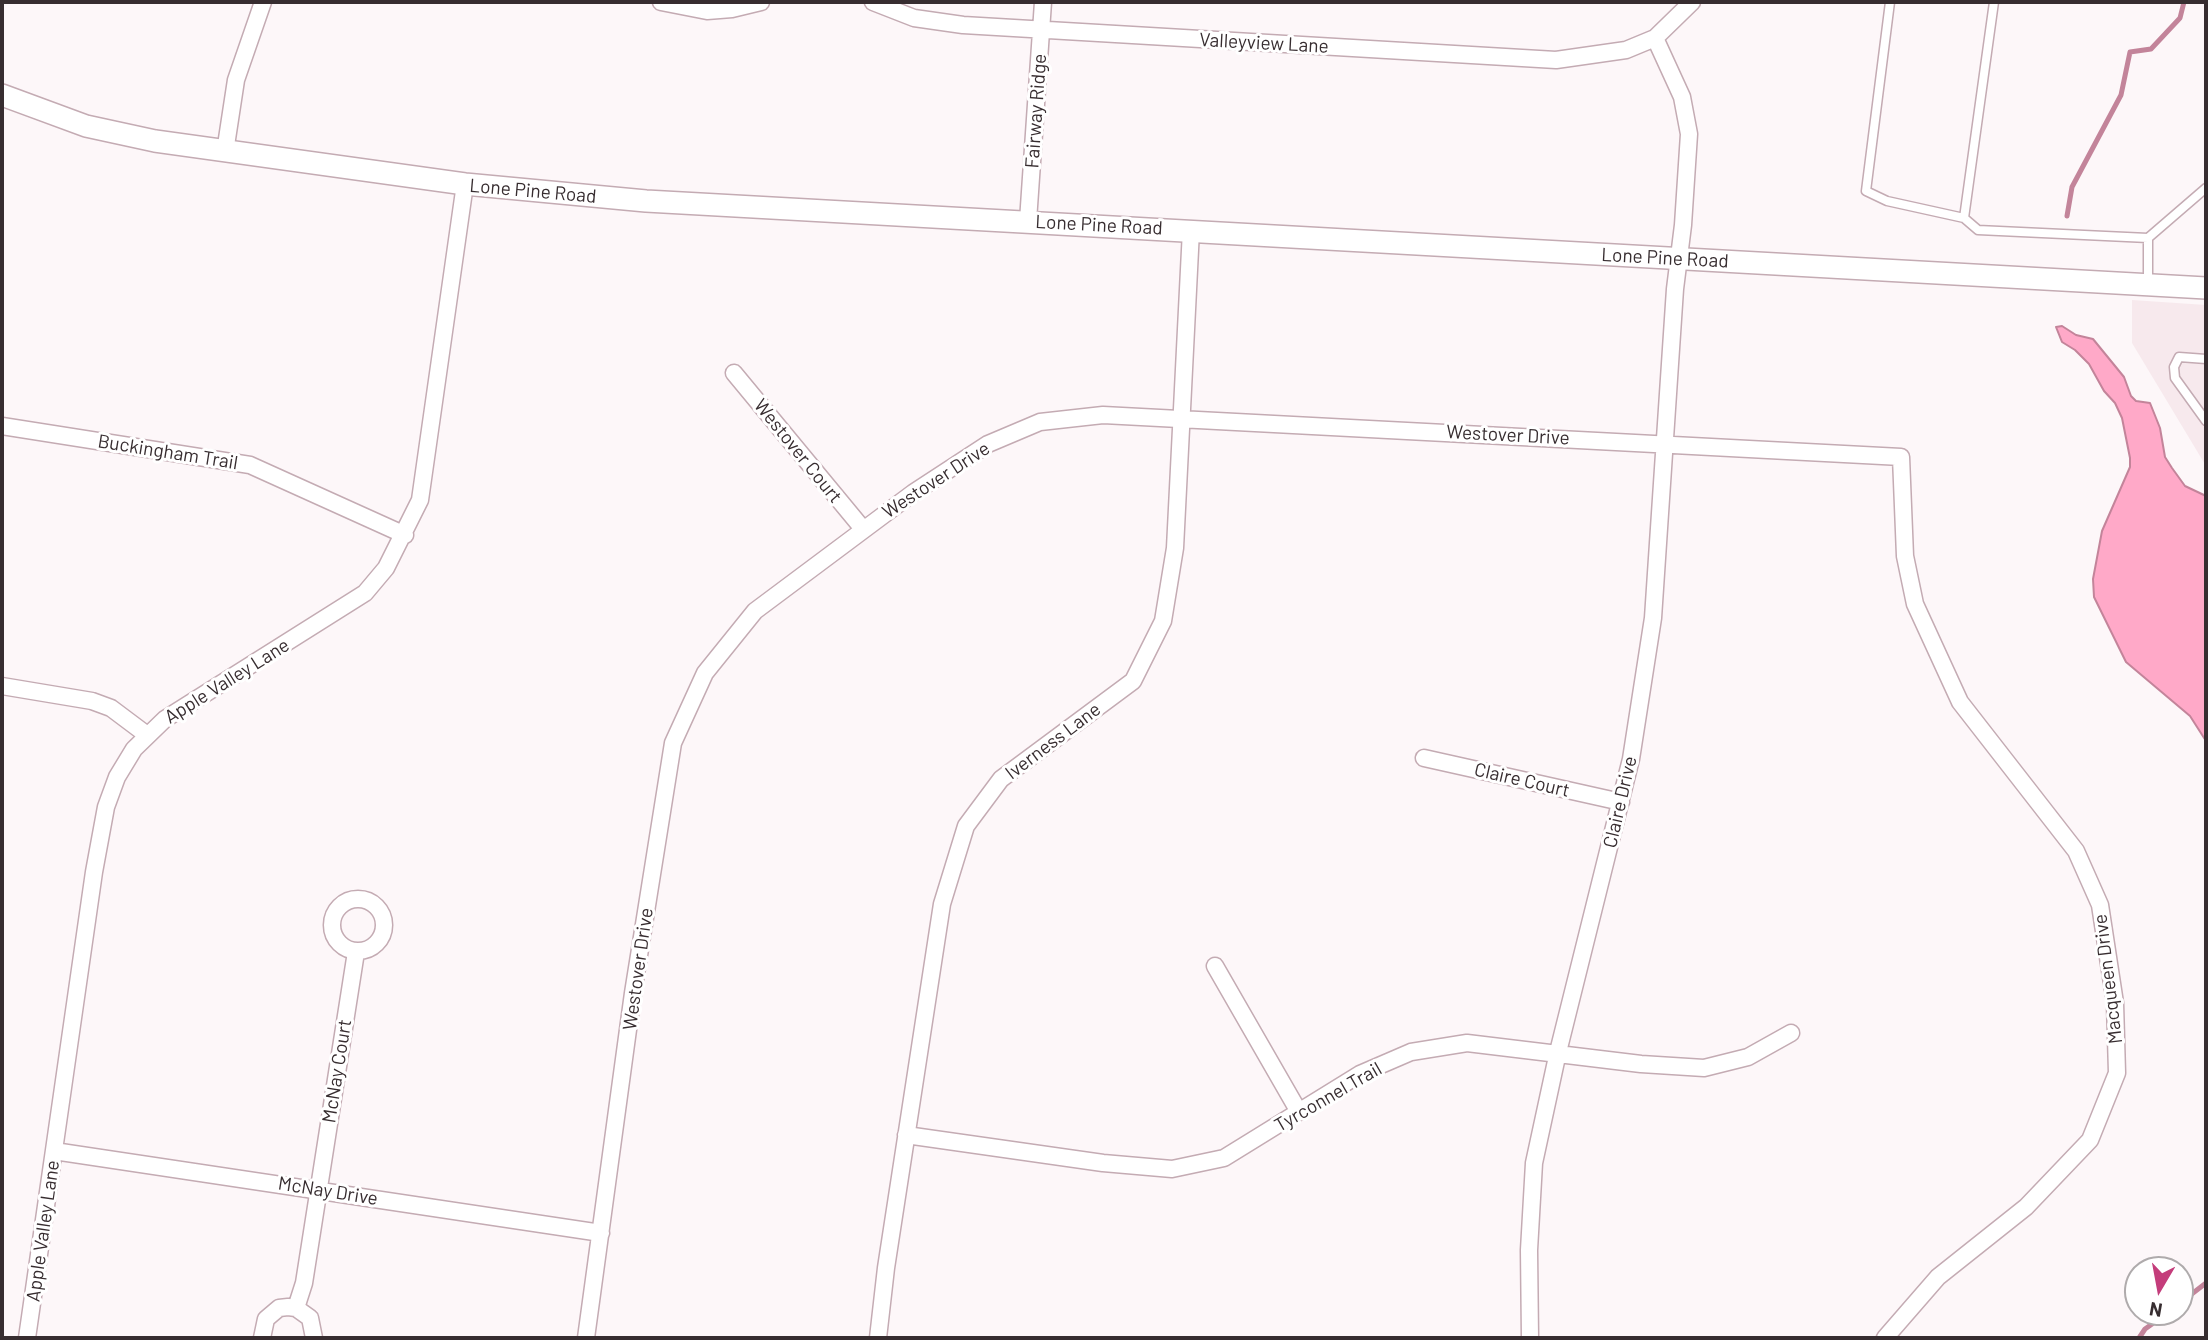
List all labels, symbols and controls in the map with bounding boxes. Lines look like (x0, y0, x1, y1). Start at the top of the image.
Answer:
street label: Valleyview Lane (1199, 28, 1329, 58)
street label: Fairway Ridge (1021, 53, 1051, 169)
street label: Lone Pine Road (469, 174, 597, 208)
street label: Lone Pine Road (1035, 210, 1163, 240)
street label: Lone Pine Road (1601, 243, 1729, 273)
street label: Westover Court (749, 394, 847, 508)
street label: Westover Drive (1446, 420, 1570, 450)
street label: Buckingham Trail (96, 430, 240, 474)
street label: Westover Drive (878, 437, 994, 523)
street label: Apple Valley Lane (160, 634, 294, 728)
street label: Iverness Lane (1001, 698, 1105, 784)
street label: Claire Drive (1598, 754, 1642, 850)
street label: Claire Court (1472, 758, 1572, 802)
street label: Westover Drive (618, 906, 658, 1032)
street label: Macqueen Drive (2089, 913, 2127, 1045)
street label: McNay Court (318, 1018, 356, 1124)
street label: Tyrconnel Trail (1270, 1057, 1386, 1137)
street label: Apple Valley Lane (22, 1159, 64, 1303)
street label: McNay Drive (276, 1172, 380, 1210)
north arrow (2124, 1256, 2194, 1326)
text: N (2147, 1298, 2164, 1323)

